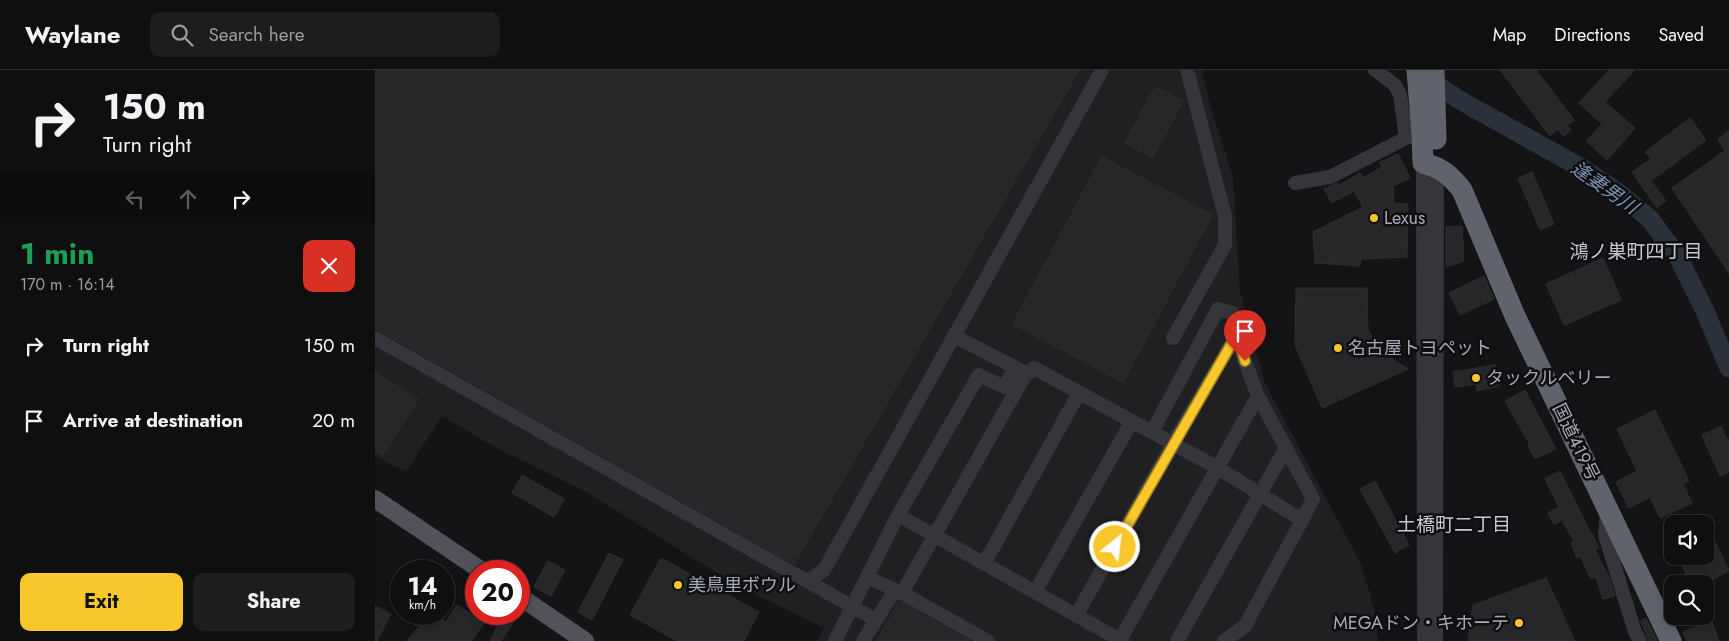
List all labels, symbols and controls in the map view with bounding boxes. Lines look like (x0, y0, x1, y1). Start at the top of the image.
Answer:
search box (150, 12, 500, 57)
text: Waylane (25, 17, 120, 52)
icon: search (168, 21, 196, 49)
text: Search here (208, 21, 305, 48)
text: Map (1493, 22, 1526, 48)
text: Directions (1554, 22, 1630, 48)
text: Saved (1658, 22, 1704, 48)
text: 150 m (103, 82, 206, 132)
icon: right (20, 90, 85, 155)
text: Turn right (103, 128, 191, 160)
water label: 逢妻男川 (1566, 155, 1645, 221)
icon: left (121, 185, 149, 213)
icon: ahead (174, 185, 202, 213)
icon: right (227, 185, 255, 213)
place label: Lexus (1384, 205, 1425, 231)
marker: Lexus (1368, 212, 1380, 224)
text: 1 min (20, 232, 94, 275)
district label: 鴻ノ巣町四丁目 (1569, 238, 1703, 265)
button: close (303, 240, 355, 292)
text: 170 m · 16:14 (20, 273, 115, 296)
pin (1224, 310, 1266, 361)
icon: arrive (1231, 317, 1259, 345)
icon: right (20, 332, 48, 360)
text: Turn right (63, 332, 149, 359)
text: 150 m (304, 332, 355, 359)
place label: 名古屋トヨペット (1348, 335, 1492, 361)
marker: 名古屋トヨペット (1332, 342, 1344, 354)
place label: タックルベリー (1486, 365, 1611, 391)
marker: タックルベリー (1470, 372, 1482, 384)
street label: 国道419号 (1546, 399, 1606, 485)
icon: arrive (20, 407, 48, 435)
text: Arrive at destination (63, 407, 243, 434)
text: 20 m (312, 407, 355, 434)
district label: 土橋町二丁目 (1397, 511, 1511, 538)
map controls (1664, 515, 1714, 625)
button: sound (1664, 515, 1714, 565)
position arrow (1088, 520, 1140, 572)
speed limit sign: 20 (465, 560, 530, 625)
text: 14 (407, 568, 438, 604)
place label: 美鳥里ボウル (688, 572, 796, 598)
button: Exit (20, 573, 183, 631)
button: Share (193, 573, 355, 631)
button: search (1664, 575, 1714, 625)
marker: 美鳥里ボウル (672, 579, 684, 591)
text: km/h (409, 596, 436, 614)
place label: MEGAドン・キホーテ (1333, 610, 1509, 636)
marker: MEGAドン・キホーテ (1513, 617, 1525, 629)

